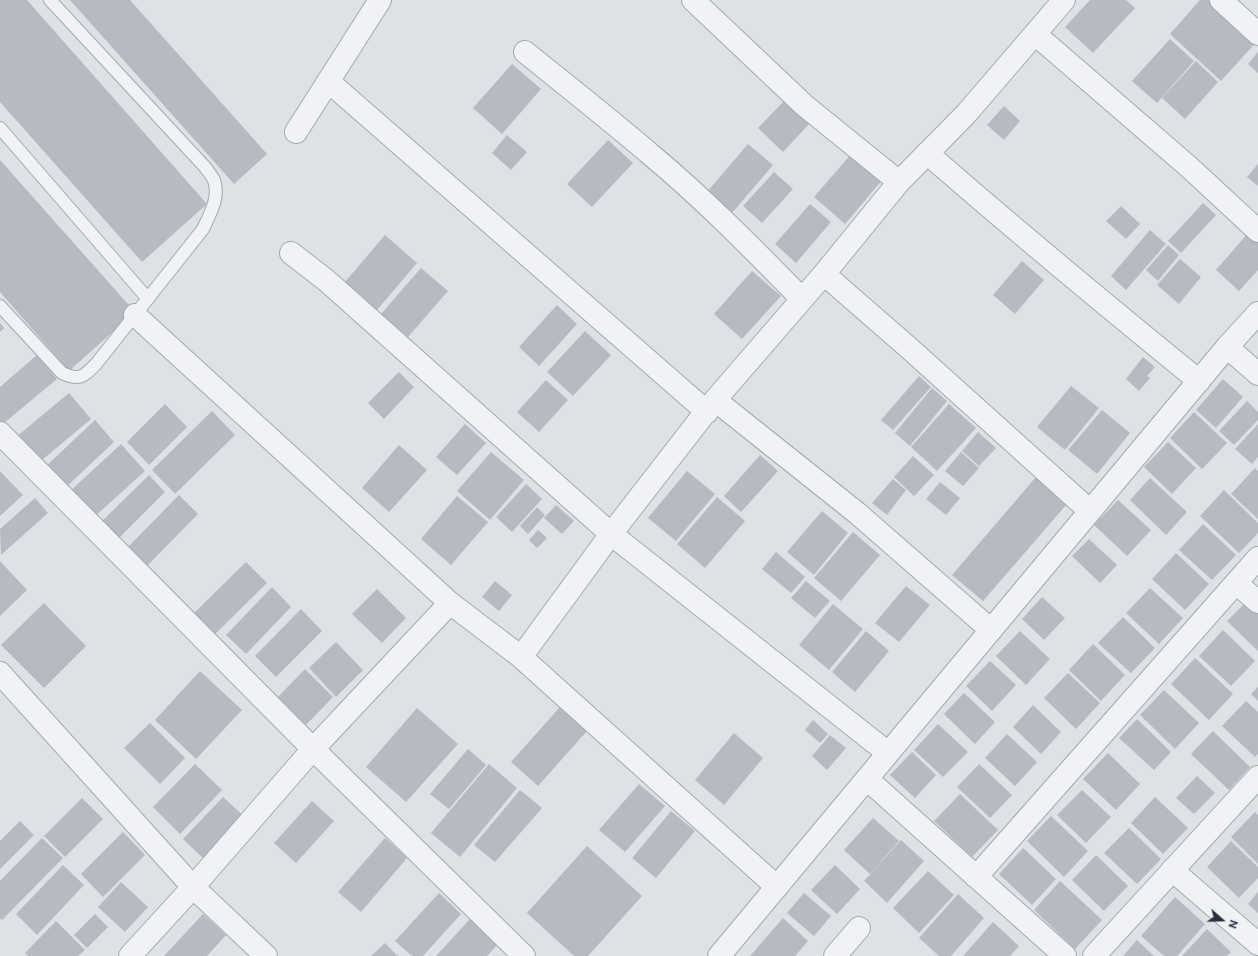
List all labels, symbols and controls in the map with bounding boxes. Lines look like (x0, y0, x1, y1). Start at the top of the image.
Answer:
north arrow (1202, 900, 1242, 940)
text: N (1226, 918, 1240, 930)

